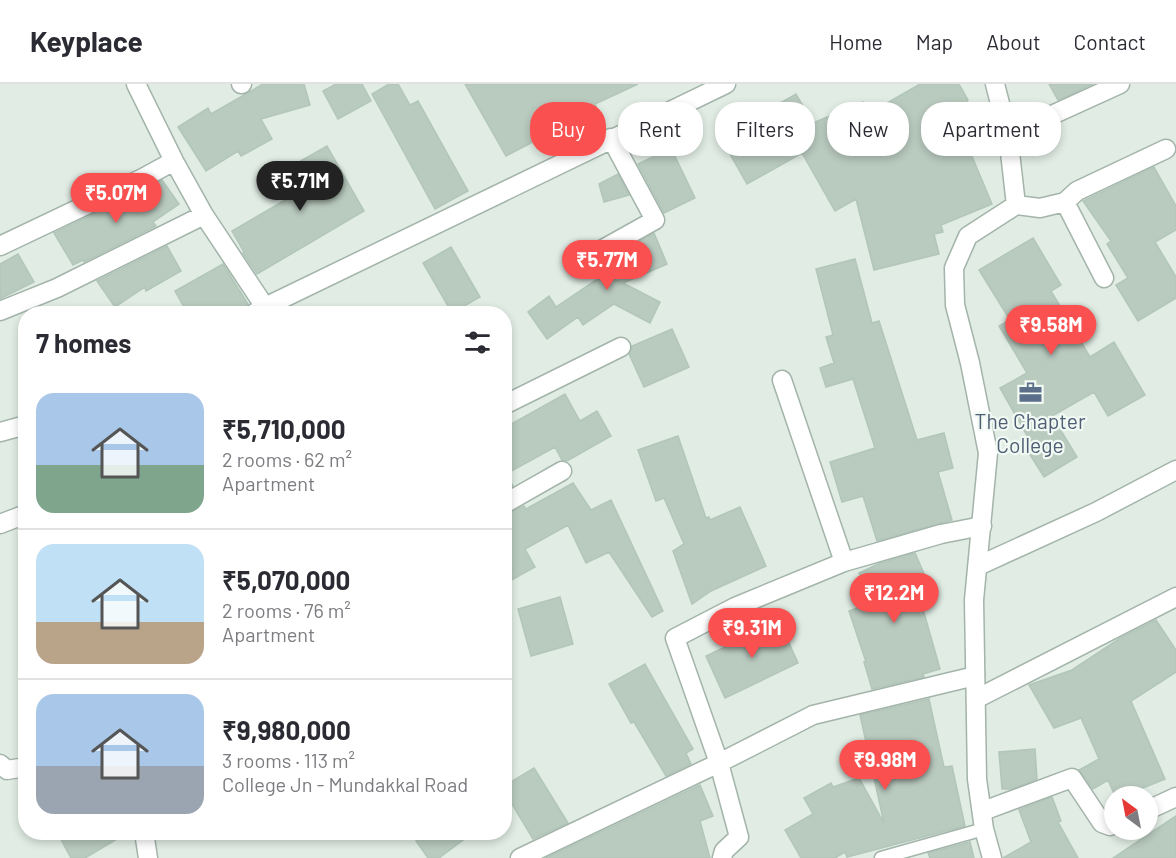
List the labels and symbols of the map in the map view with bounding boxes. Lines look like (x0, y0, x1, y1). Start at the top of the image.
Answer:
pin: ₹5.71M (251, 161, 349, 212)
pin: ₹5.07M (67, 173, 165, 224)
pin: ₹5.77M (558, 240, 656, 291)
pin: ₹9.58M (1002, 305, 1100, 356)
office icon: The Chapter College (1017, 379, 1043, 405)
place label: The Chapter College (974, 408, 1086, 457)
pin: ₹12.2M (845, 573, 943, 624)
pin: ₹9.31M (703, 608, 801, 659)
pin: ₹9.98M (836, 740, 934, 791)
north arrow (1104, 786, 1158, 840)

